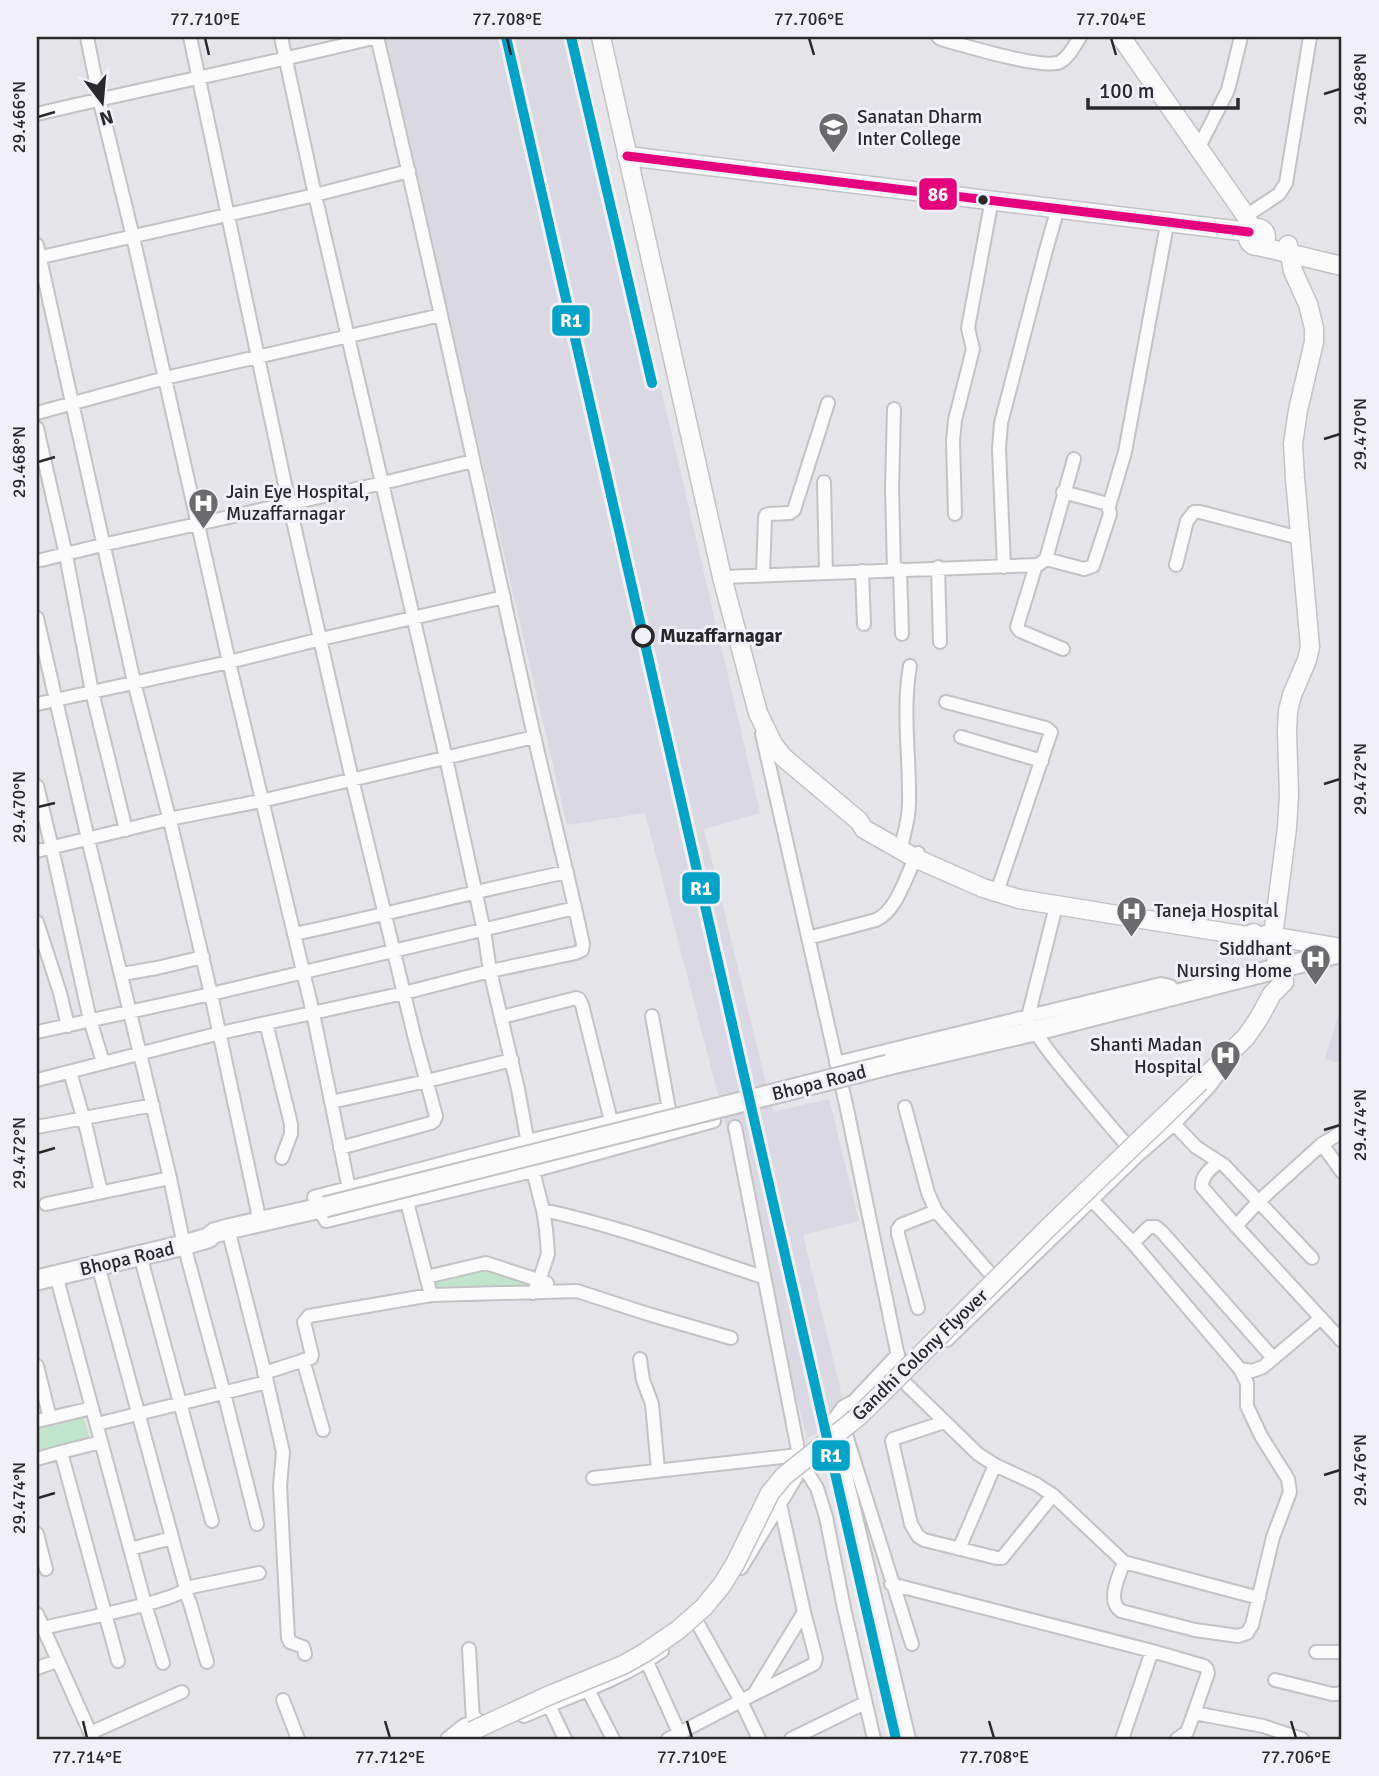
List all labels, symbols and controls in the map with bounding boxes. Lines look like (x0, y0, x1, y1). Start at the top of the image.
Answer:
text: 77.710°E (170, 8, 240, 30)
text: 77.708°E (472, 8, 542, 30)
text: 77.706°E (774, 8, 844, 30)
text: 77.704°E (1076, 8, 1146, 30)
text: 29.468°N (1349, 53, 1371, 125)
north arrow (66, 66, 136, 136)
scale bar (1088, 66, 1239, 110)
text: 100 m (1099, 78, 1154, 104)
text: 29.466°N (8, 81, 30, 153)
text: N (97, 104, 116, 131)
place label: Sanatan Dharm Inter College (857, 105, 982, 151)
school or university icon: Sanatan Dharm Inter College (817, 111, 851, 155)
line badge: 86 (918, 177, 958, 211)
text: 86 (928, 183, 948, 207)
unlabelled marker (976, 193, 990, 207)
line badge: R1 (551, 304, 591, 337)
text: R1 (560, 309, 582, 333)
text: 29.470°N (1349, 398, 1371, 470)
text: 29.468°N (8, 426, 30, 498)
place label: Jain Eye Hospital, Muzaffarnagar (226, 480, 369, 526)
hospital icon: Jain Eye Hospital, Muzaffarnagar (186, 486, 220, 530)
place label: Muzaffarnagar (660, 624, 783, 648)
marker: Muzaffarnagar (632, 625, 654, 647)
text: 29.472°N (1349, 743, 1371, 815)
text: 29.470°N (8, 771, 30, 843)
line badge: R1 (681, 871, 721, 905)
text: R1 (690, 877, 712, 901)
hospital icon: Taneja Hospital (1114, 894, 1148, 938)
place label: Taneja Hospital (1154, 899, 1279, 923)
place label: Siddhant Nursing Home (1176, 937, 1292, 983)
hospital icon: Siddhant Nursing Home (1298, 943, 1332, 987)
place label: Shanti Madan Hospital (1090, 1033, 1202, 1079)
hospital icon: Shanti Madan Hospital (1208, 1039, 1242, 1083)
street label: Bhopa Road (769, 1060, 869, 1106)
text: 29.474°N (1349, 1089, 1371, 1161)
text: 29.472°N (8, 1117, 30, 1189)
street label: Bhopa Road (77, 1236, 177, 1282)
street label: Gandhi Colony Flyover (847, 1284, 993, 1426)
text: 29.476°N (1349, 1434, 1371, 1506)
line badge: R1 (811, 1439, 851, 1472)
text: R1 (820, 1444, 842, 1468)
text: 29.474°N (8, 1462, 30, 1534)
text: 77.714°E (52, 1746, 122, 1768)
text: 77.712°E (355, 1746, 425, 1768)
text: 77.710°E (657, 1746, 727, 1768)
text: 77.708°E (959, 1746, 1029, 1768)
text: 77.706°E (1261, 1746, 1331, 1768)

